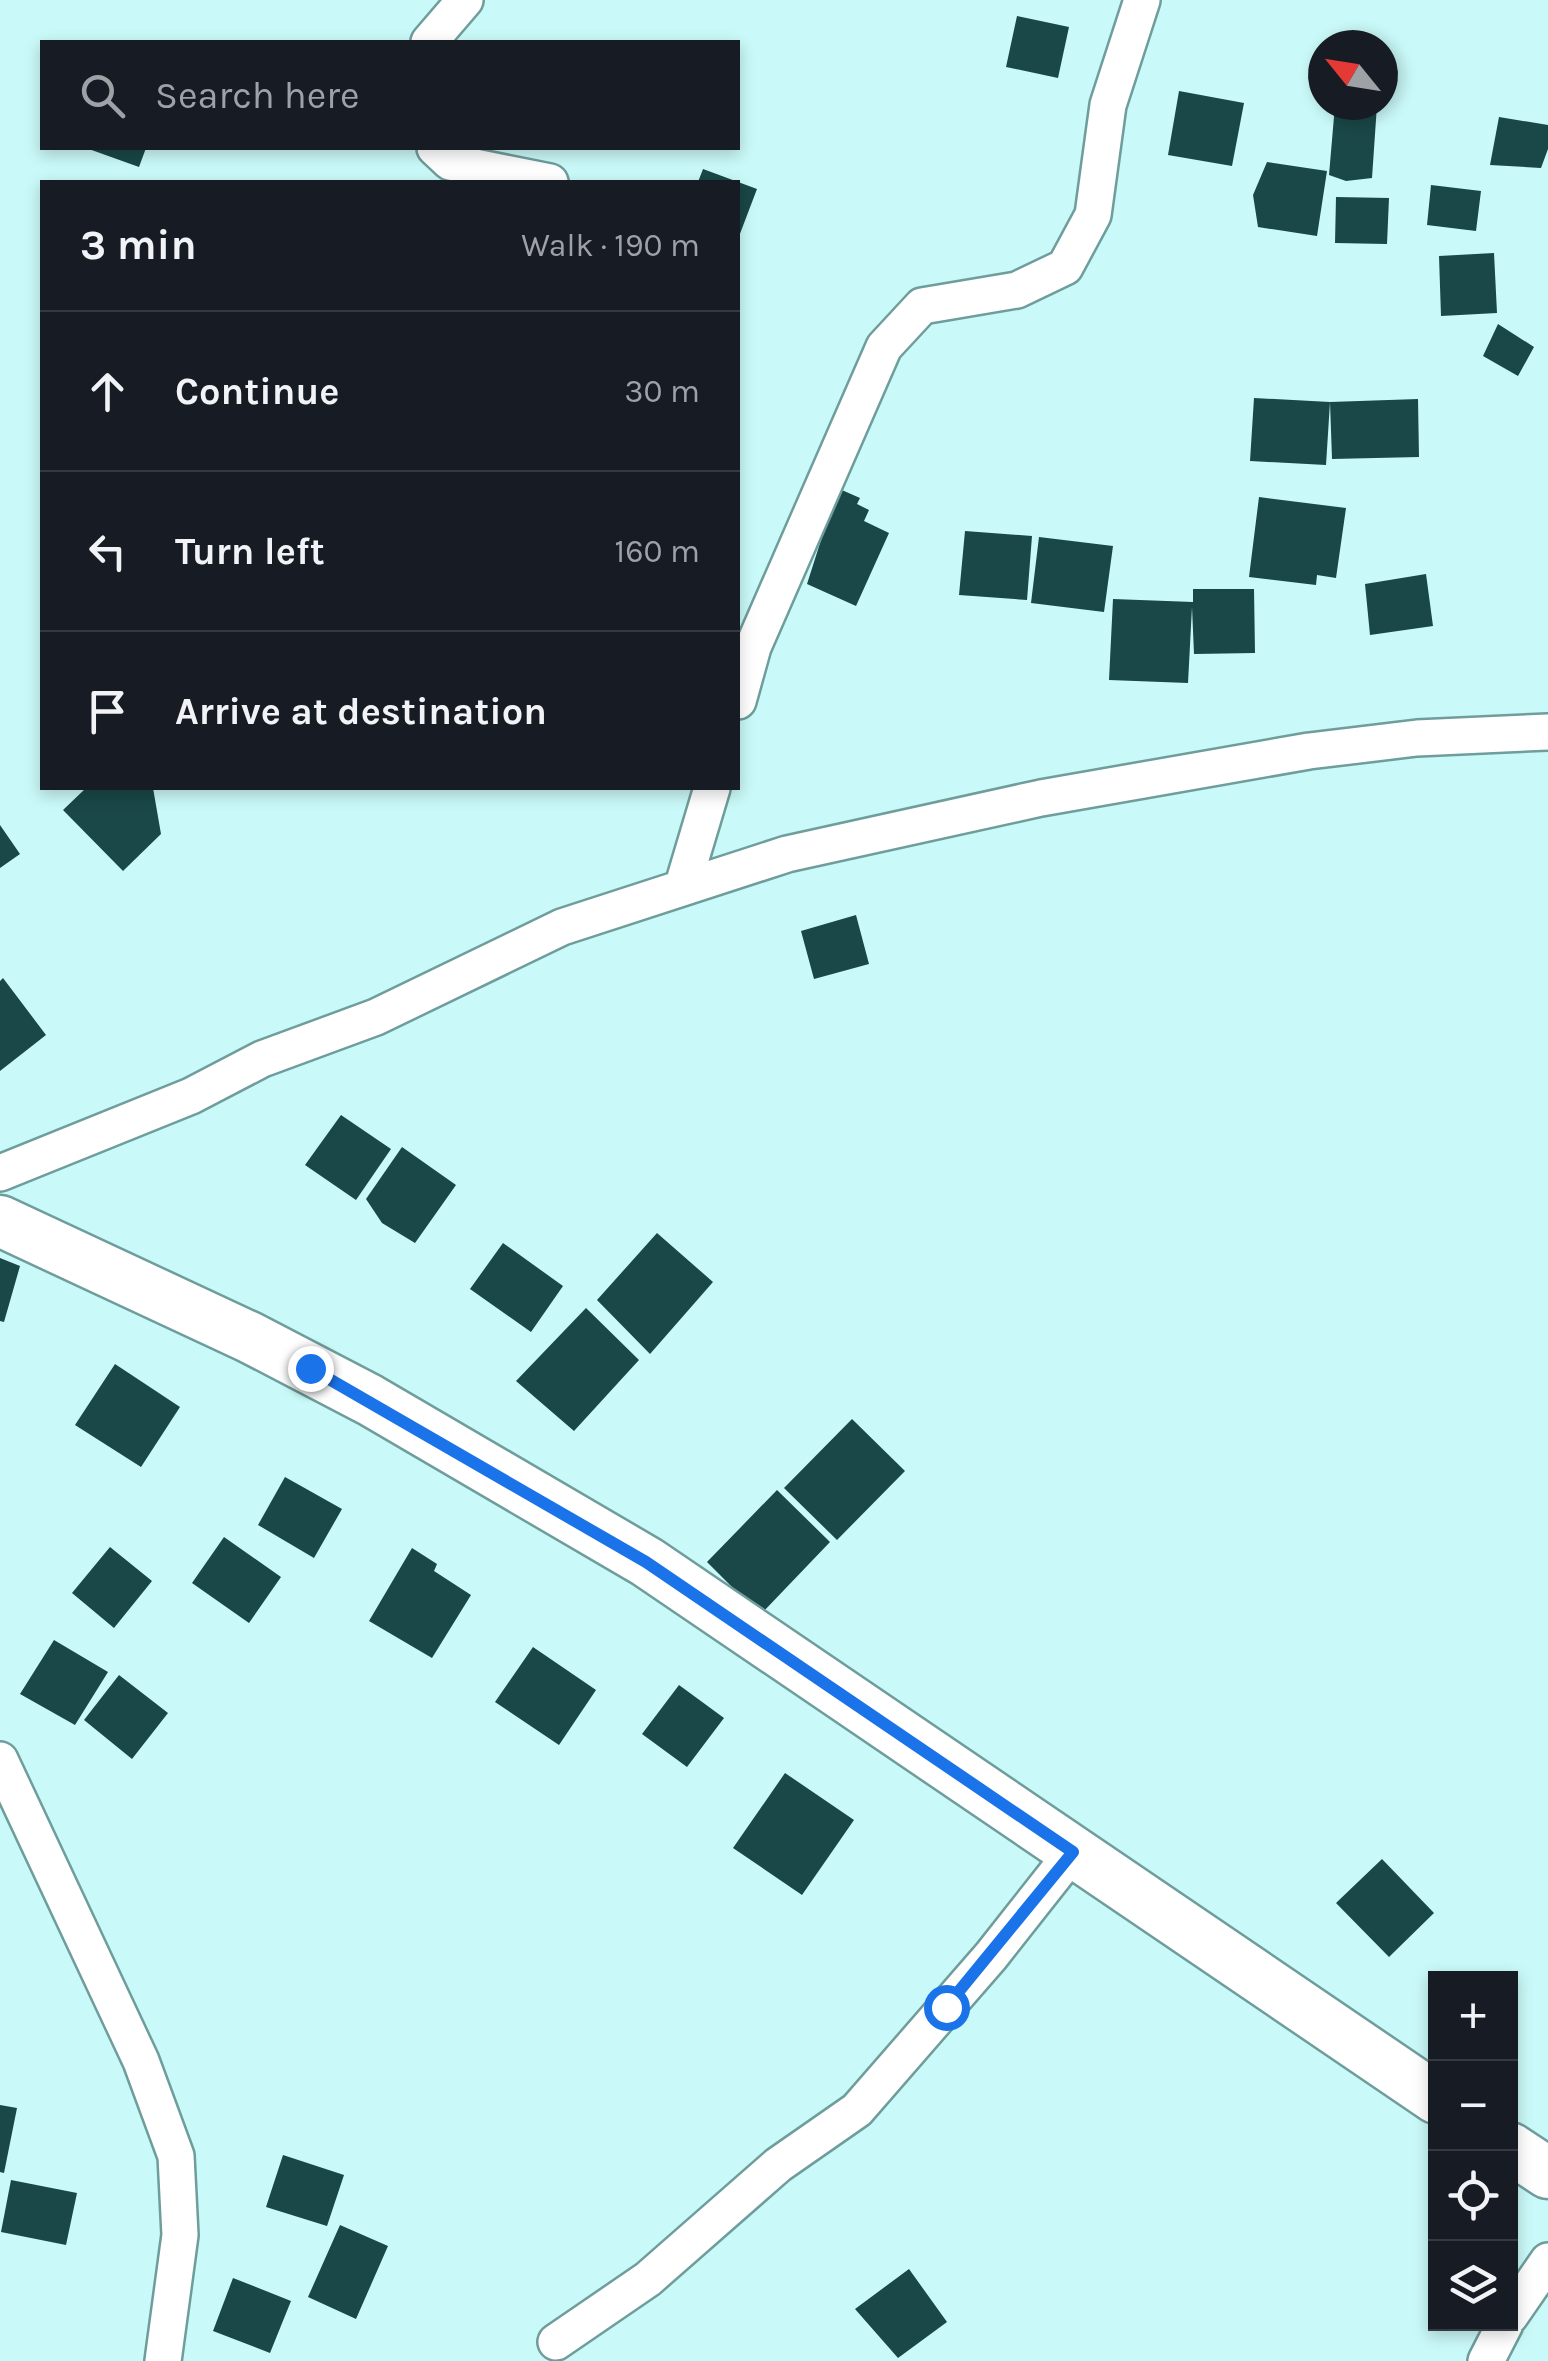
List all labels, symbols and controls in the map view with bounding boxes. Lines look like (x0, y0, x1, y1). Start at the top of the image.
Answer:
north arrow (1308, 30, 1398, 120)
search box (40, 40, 740, 150)
icon: search (75, 68, 130, 123)
text: Search here (155, 73, 359, 118)
text: 3 min (80, 220, 197, 270)
text: Walk · 190 m (521, 227, 700, 264)
icon: ahead (80, 364, 135, 419)
text: Continue (175, 369, 339, 414)
text: 30 m (625, 373, 700, 410)
icon: left (80, 524, 135, 579)
text: Turn left (175, 529, 325, 574)
text: 160 m (615, 533, 700, 570)
icon: arrive (80, 684, 135, 739)
text: Arrive at destination (175, 689, 547, 734)
route end (288, 1346, 334, 1392)
map controls (1428, 1971, 1518, 2331)
button: + (1428, 1971, 1518, 2061)
route start (924, 1985, 970, 2031)
button: − (1428, 2061, 1518, 2151)
button: locate (1428, 2151, 1518, 2241)
button: layers (1428, 2241, 1518, 2331)

